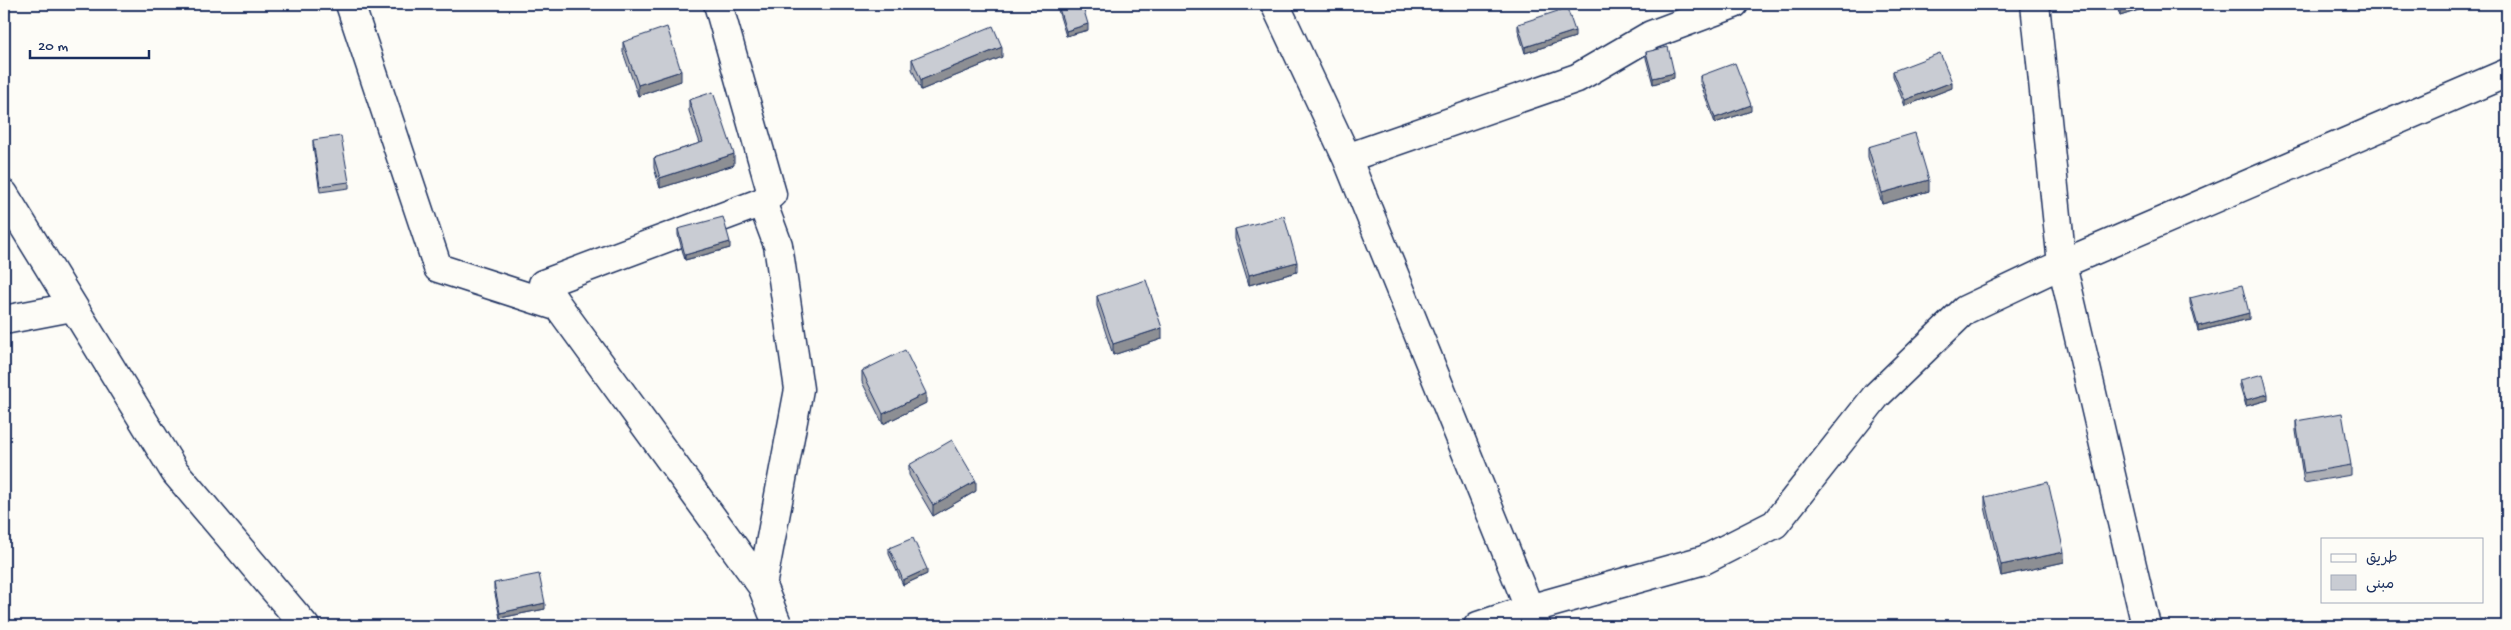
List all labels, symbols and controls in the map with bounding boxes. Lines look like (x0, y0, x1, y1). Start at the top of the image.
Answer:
scale bar (30, 28, 149, 60)
text: 20 m (38, 38, 68, 56)
legend (2321, 538, 2484, 602)
text: طريق (2366, 550, 2398, 568)
text: مبنى (2366, 576, 2394, 594)

